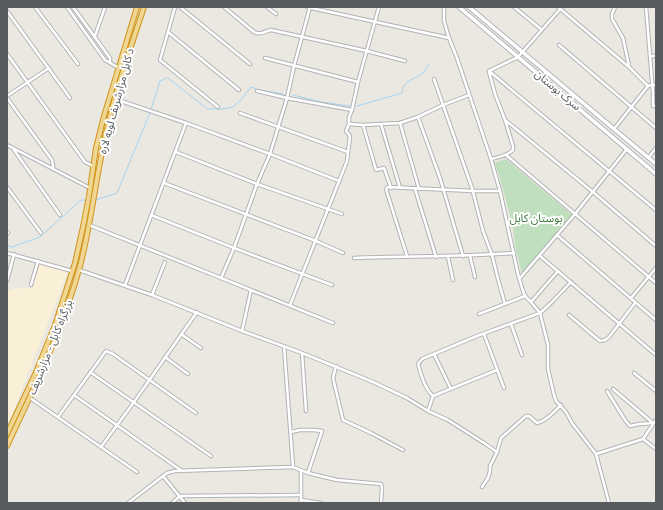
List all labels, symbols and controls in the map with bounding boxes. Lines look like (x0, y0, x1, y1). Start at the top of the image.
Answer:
street label: د کابل مزارشریف لویه لاره (94, 46, 138, 156)
street label: سرک بوستان (531, 66, 585, 114)
park label: بوستان کابل (510, 210, 562, 226)
street label: بزرگراه کابل - مزارشریف (24, 297, 76, 397)

